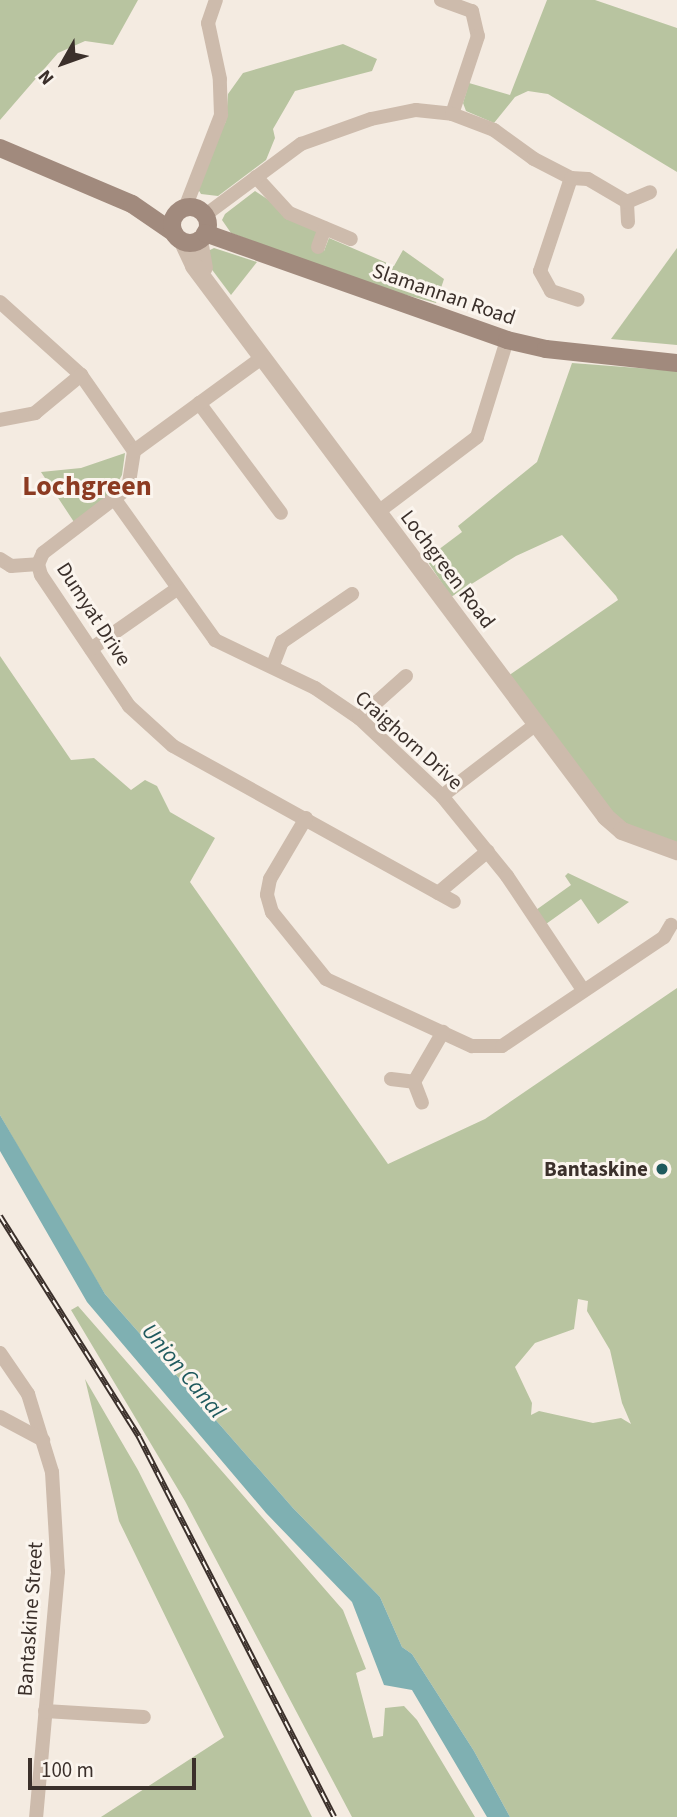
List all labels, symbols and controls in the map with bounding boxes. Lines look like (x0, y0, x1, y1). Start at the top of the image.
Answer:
north arrow (28, 28, 98, 98)
text: N (32, 63, 61, 90)
street label: Slamannan Road (369, 258, 519, 330)
district label: Lochgreen (22, 469, 152, 503)
street label: Lochgreen Road (395, 505, 501, 633)
street label: Dumyat Drive (51, 558, 137, 670)
street label: Craighorn Drive (350, 685, 468, 795)
place label: Bantaskine (544, 1156, 648, 1182)
marker: Bantaskine (654, 1161, 670, 1177)
water label: Union Canal (135, 1318, 231, 1424)
street label: Bantaskine Street (12, 1541, 48, 1697)
scale bar (32, 1744, 200, 1788)
text: 100 m (41, 1755, 94, 1785)

